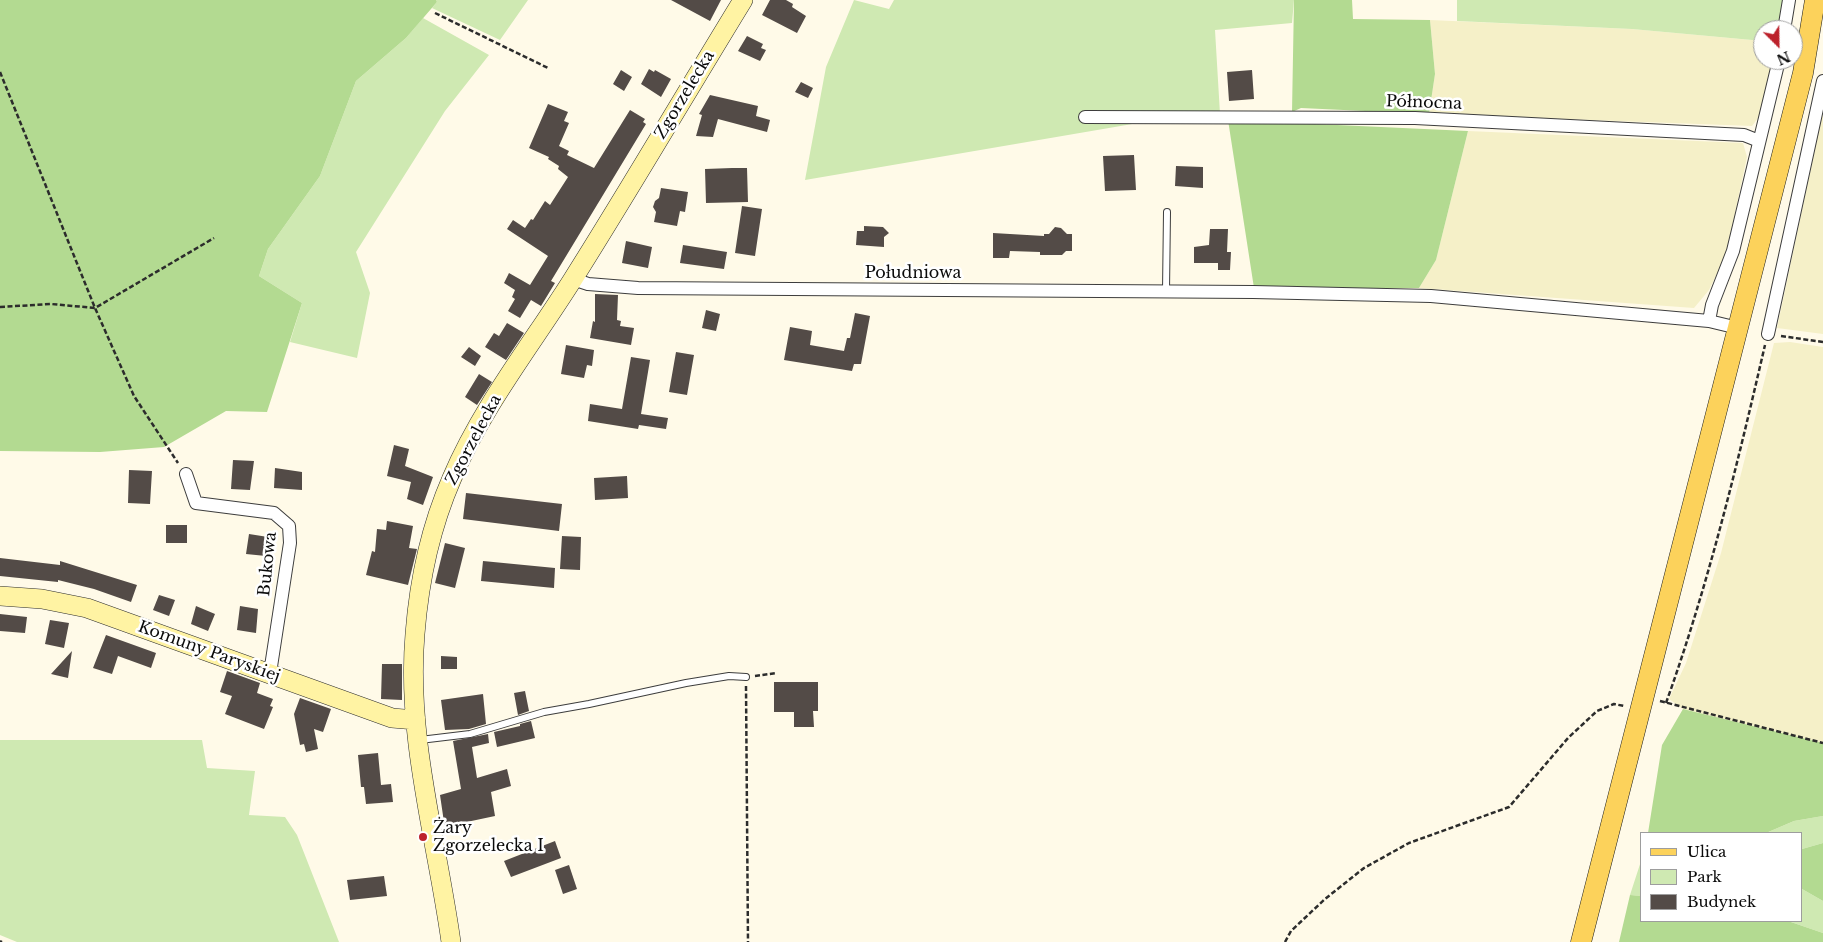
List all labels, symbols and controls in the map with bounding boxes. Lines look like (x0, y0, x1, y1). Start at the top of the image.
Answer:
north arrow (1753, 20, 1803, 70)
street label: Zgorzelecka (651, 47, 719, 143)
text: N (1774, 47, 1793, 69)
street label: Północna (1386, 92, 1462, 114)
street label: Południowa (865, 263, 961, 283)
street label: Zgorzelecka (442, 392, 506, 488)
street label: Bukowa (255, 531, 281, 597)
street label: Komuny Paryskiej (135, 617, 283, 687)
place label: Żary Zgorzelecka I (433, 818, 544, 856)
marker: Żary Zgorzelecka I (417, 831, 429, 843)
legend (1640, 832, 1803, 922)
text: Ulica (1687, 842, 1726, 861)
text: Park (1687, 867, 1722, 886)
text: Budynek (1687, 892, 1756, 911)

